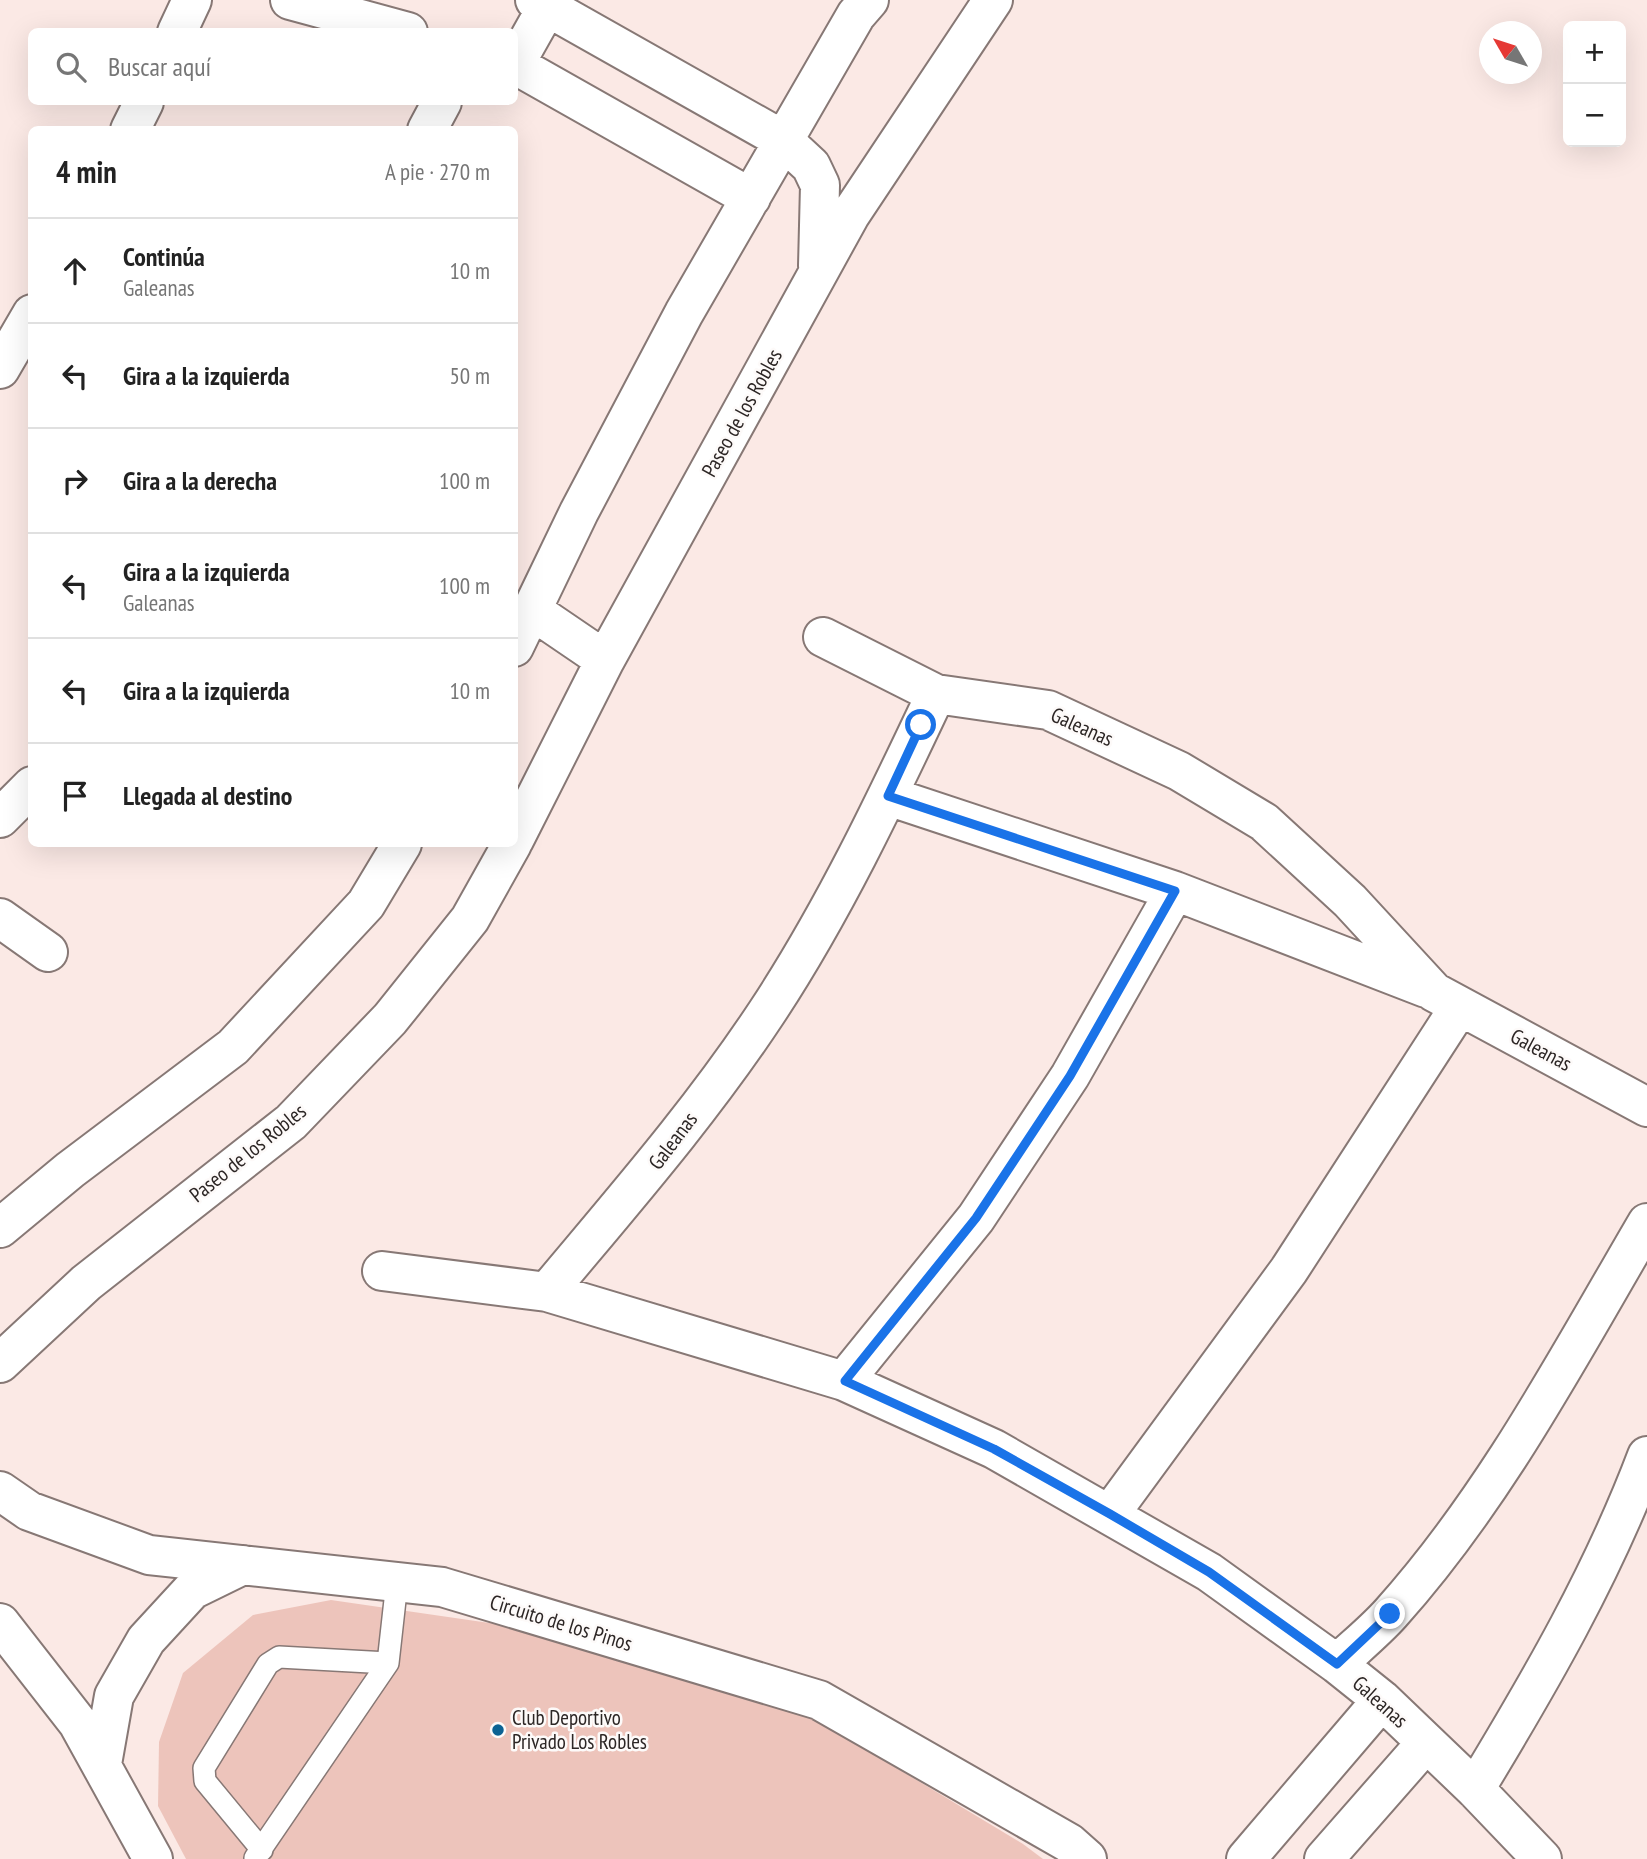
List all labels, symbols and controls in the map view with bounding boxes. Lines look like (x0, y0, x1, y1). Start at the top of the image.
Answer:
north arrow (1479, 21, 1542, 84)
map controls (1563, 21, 1626, 147)
button: + (1563, 21, 1626, 84)
search box (28, 28, 518, 105)
icon: search (52, 48, 90, 86)
text: Buscar aquí (108, 50, 211, 83)
button: − (1563, 84, 1626, 147)
text: 4 min (56, 152, 117, 191)
text: A pie · 270 m (385, 157, 490, 186)
text: Continúa (123, 240, 205, 273)
icon: ahead (56, 252, 94, 290)
text: 10 m (449, 256, 490, 285)
text: Galeanas (123, 273, 195, 302)
street label: Paseo de los Robles (695, 344, 788, 482)
icon: left (56, 357, 94, 395)
text: Gira a la izquierda (123, 359, 290, 392)
text: 50 m (449, 361, 490, 390)
icon: right (56, 462, 94, 500)
text: Gira a la derecha (123, 464, 277, 497)
text: 100 m (439, 466, 490, 495)
text: Gira a la izquierda (123, 555, 290, 588)
icon: left (56, 567, 94, 605)
text: 100 m (439, 571, 490, 600)
text: Galeanas (123, 588, 195, 617)
icon: left (56, 672, 94, 710)
text: Gira a la izquierda (123, 674, 290, 707)
text: 10 m (449, 676, 490, 705)
street label: Galeanas (1047, 701, 1118, 752)
route start (905, 709, 936, 740)
icon: arrive (56, 777, 94, 815)
text: Llegada al destino (123, 779, 292, 812)
street label: Galeanas (1506, 1022, 1576, 1077)
street label: Paseo de los Robles (184, 1097, 311, 1208)
street label: Galeanas (642, 1106, 703, 1175)
street label: Circuito de los Pinos (487, 1588, 636, 1657)
route end (1374, 1598, 1405, 1629)
street label: Galeanas (1347, 1670, 1414, 1734)
place label: Club Deportivo Privado Los Robles (512, 1704, 647, 1755)
marker: Club Deportivo Privado Los Robles (490, 1722, 506, 1738)

